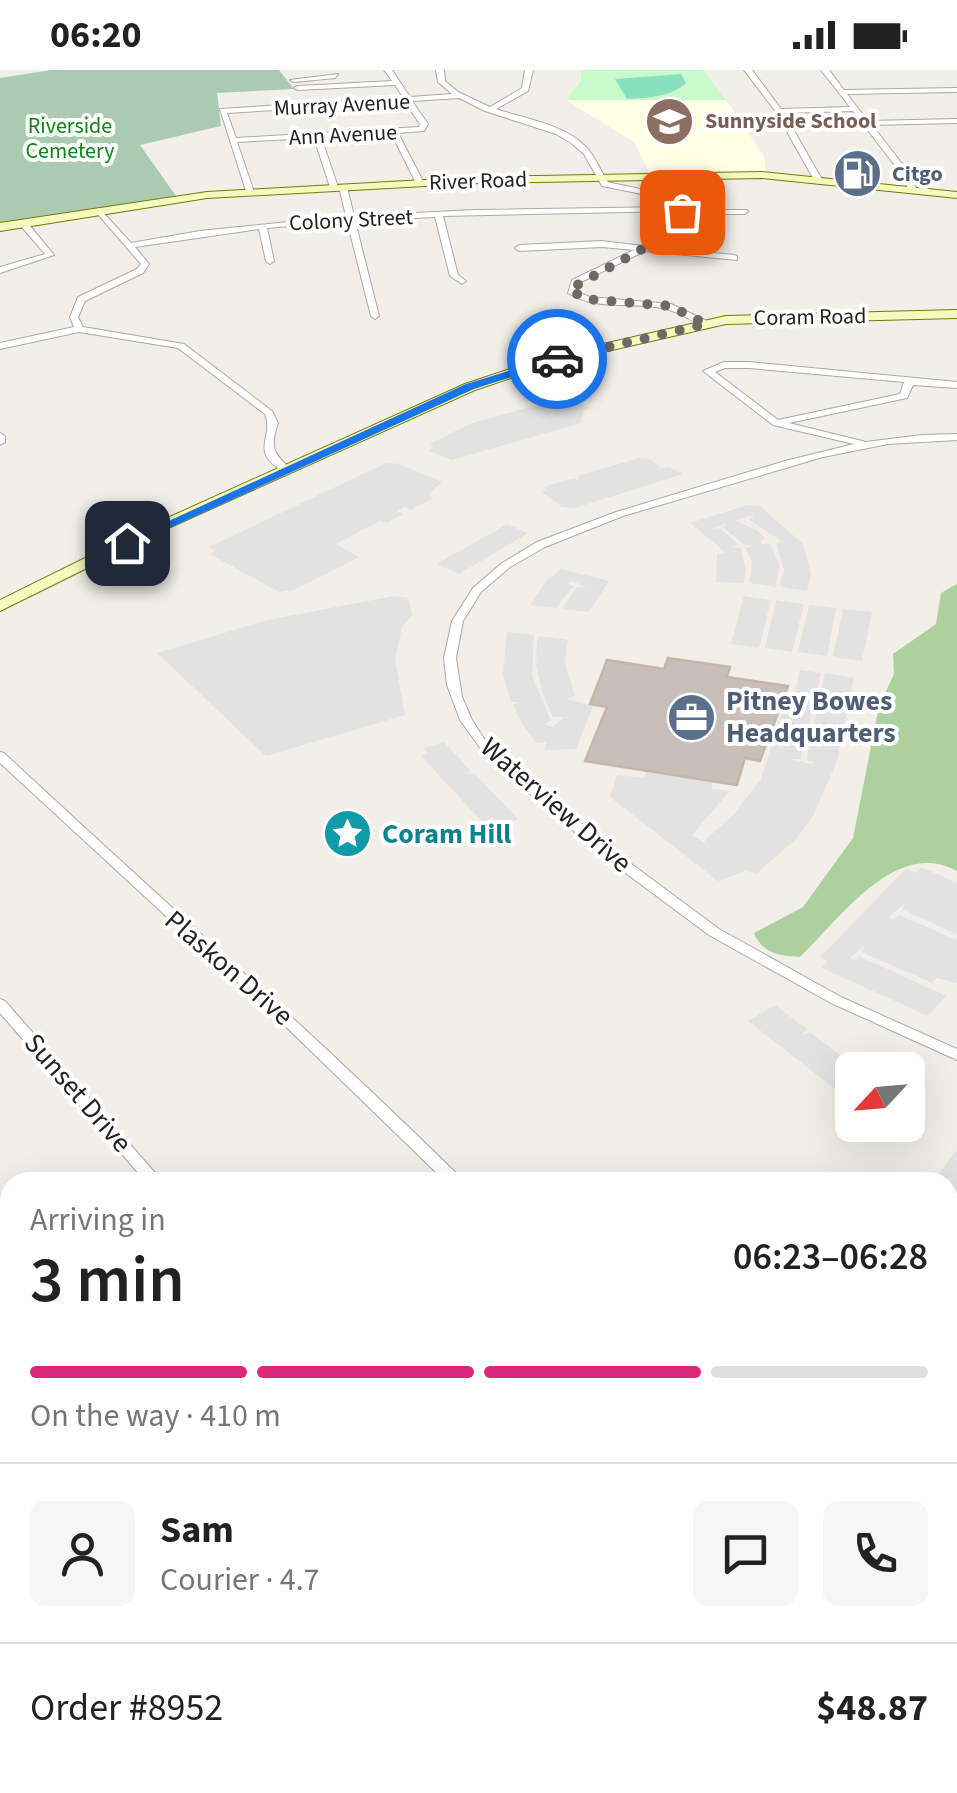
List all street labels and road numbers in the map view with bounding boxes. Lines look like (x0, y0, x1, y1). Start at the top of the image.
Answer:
street label: Murray Avenue (273, 85, 411, 125)
street label: Ann Avenue (288, 116, 398, 154)
street label: River Road (428, 163, 528, 199)
street label: Colony Street (288, 201, 414, 239)
street label: Coram Road (753, 300, 867, 334)
street label: Waterview Drive (472, 728, 640, 882)
street label: Plaskon Drive (156, 901, 302, 1035)
street label: Sunset Drive (15, 1025, 141, 1161)

